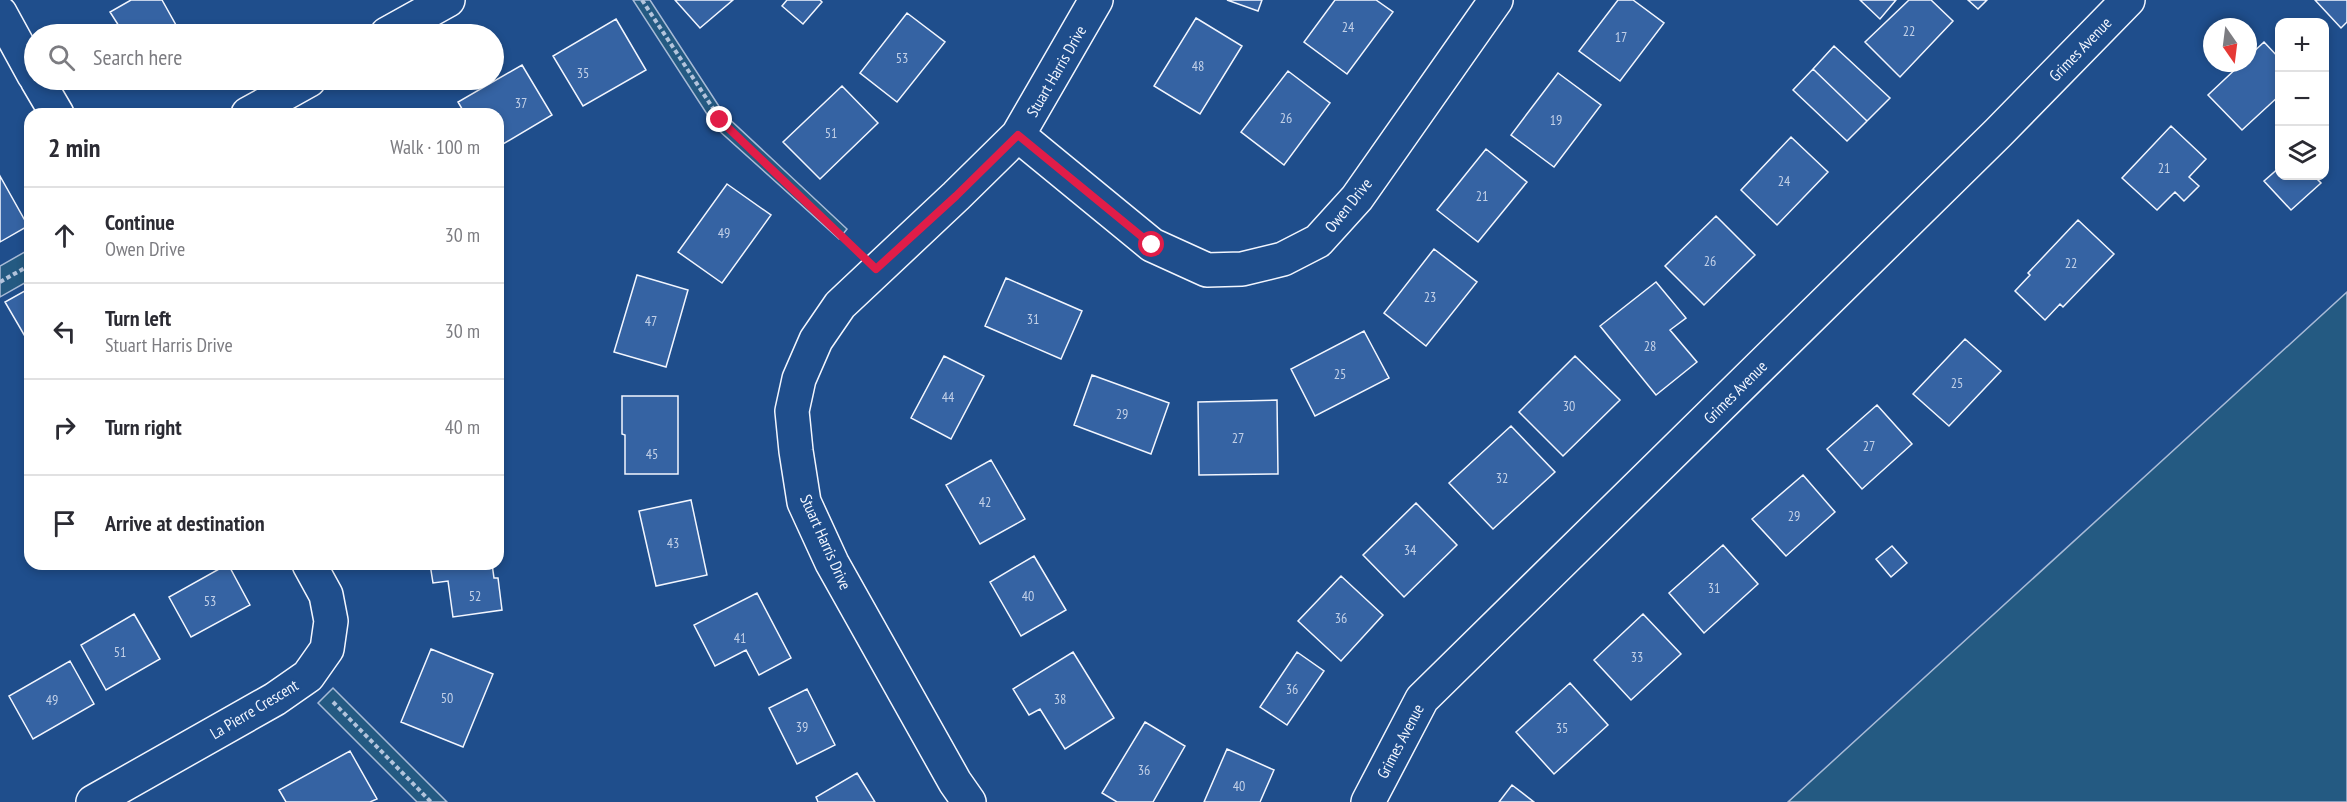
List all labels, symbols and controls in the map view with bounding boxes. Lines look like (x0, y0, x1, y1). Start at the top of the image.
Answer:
street label: Grimes Avenue (2044, 13, 2116, 85)
house number: 24 (1342, 18, 1355, 36)
north arrow (2203, 18, 2257, 72)
map controls (2275, 18, 2329, 180)
button: + (2275, 18, 2329, 72)
street label: Stuart Harris Drive (1022, 22, 1090, 120)
house number: 22 (1903, 22, 1915, 40)
search box (24, 24, 504, 90)
house number: 17 (1615, 28, 1627, 46)
icon: search (45, 41, 78, 74)
text: Search here (93, 43, 182, 71)
house number: 53 (896, 49, 908, 67)
house number: 48 (1192, 57, 1204, 75)
house number: 35 (577, 64, 589, 82)
button: − (2275, 72, 2329, 126)
house number: 37 (515, 94, 527, 112)
route end (706, 106, 732, 132)
house number: 26 (1280, 109, 1292, 127)
house number: 19 (1550, 111, 1562, 129)
house number: 51 (825, 124, 837, 142)
button: layers (2275, 126, 2329, 180)
text: 2 min (48, 131, 101, 164)
text: Walk · 100 m (390, 134, 480, 160)
house number: 21 (2158, 159, 2170, 177)
house number: 24 (1778, 172, 1791, 190)
street label: Owen Drive (1320, 174, 1376, 236)
house number: 21 (1476, 187, 1488, 205)
text: Continue (105, 208, 175, 236)
icon: ahead (48, 219, 81, 252)
text: 30 m (445, 222, 480, 248)
house number: 49 (718, 224, 730, 242)
route start (1138, 231, 1164, 257)
text: Owen Drive (105, 236, 185, 262)
house number: 26 (1704, 252, 1716, 270)
house number: 22 (2065, 254, 2077, 272)
house number: 23 (1424, 288, 1436, 306)
text: Turn left (105, 304, 171, 332)
house number: 31 (1027, 310, 1039, 328)
house number: 47 (645, 312, 657, 330)
icon: left (48, 315, 81, 348)
text: 30 m (445, 318, 480, 344)
text: Stuart Harris Drive (105, 332, 233, 358)
house number: 28 (1644, 337, 1656, 355)
street label: Grimes Avenue (1699, 356, 1771, 428)
house number: 25 (1334, 365, 1346, 383)
house number: 25 (1951, 374, 1963, 392)
house number: 44 (942, 388, 955, 406)
house number: 30 (1563, 397, 1575, 415)
house number: 29 (1116, 405, 1128, 423)
icon: right (48, 411, 81, 444)
text: Turn right (105, 413, 182, 441)
text: 40 m (445, 414, 480, 440)
house number: 27 (1232, 429, 1244, 447)
house number: 27 (1863, 437, 1875, 455)
house number: 45 (646, 445, 658, 463)
house number: 32 (1496, 469, 1508, 487)
street label: Stuart Harris Drive (796, 491, 856, 593)
house number: 42 (979, 493, 991, 511)
icon: arrive (48, 507, 81, 540)
house number: 29 (1788, 507, 1800, 525)
text: Arrive at destination (105, 509, 265, 537)
house number: 43 (667, 534, 679, 552)
house number: 34 (1404, 541, 1417, 559)
house number: 31 (1708, 579, 1720, 597)
house number: 52 (469, 587, 481, 605)
house number: 40 (1022, 587, 1034, 605)
house number: 53 (204, 592, 216, 610)
house number: 36 (1335, 609, 1347, 627)
house number: 41 (734, 629, 746, 647)
house number: 51 (114, 643, 126, 661)
house number: 33 (1631, 648, 1643, 666)
street label: La Pierre Crescent (206, 675, 302, 743)
house number: 36 (1286, 680, 1298, 698)
house number: 50 (441, 689, 453, 707)
house number: 38 (1054, 690, 1066, 708)
house number: 49 (46, 691, 58, 709)
street label: Grimes Avenue (1372, 700, 1428, 782)
house number: 39 (796, 718, 808, 736)
house number: 35 (1556, 719, 1568, 737)
house number: 36 (1138, 761, 1150, 779)
house number: 40 (1233, 777, 1245, 795)

